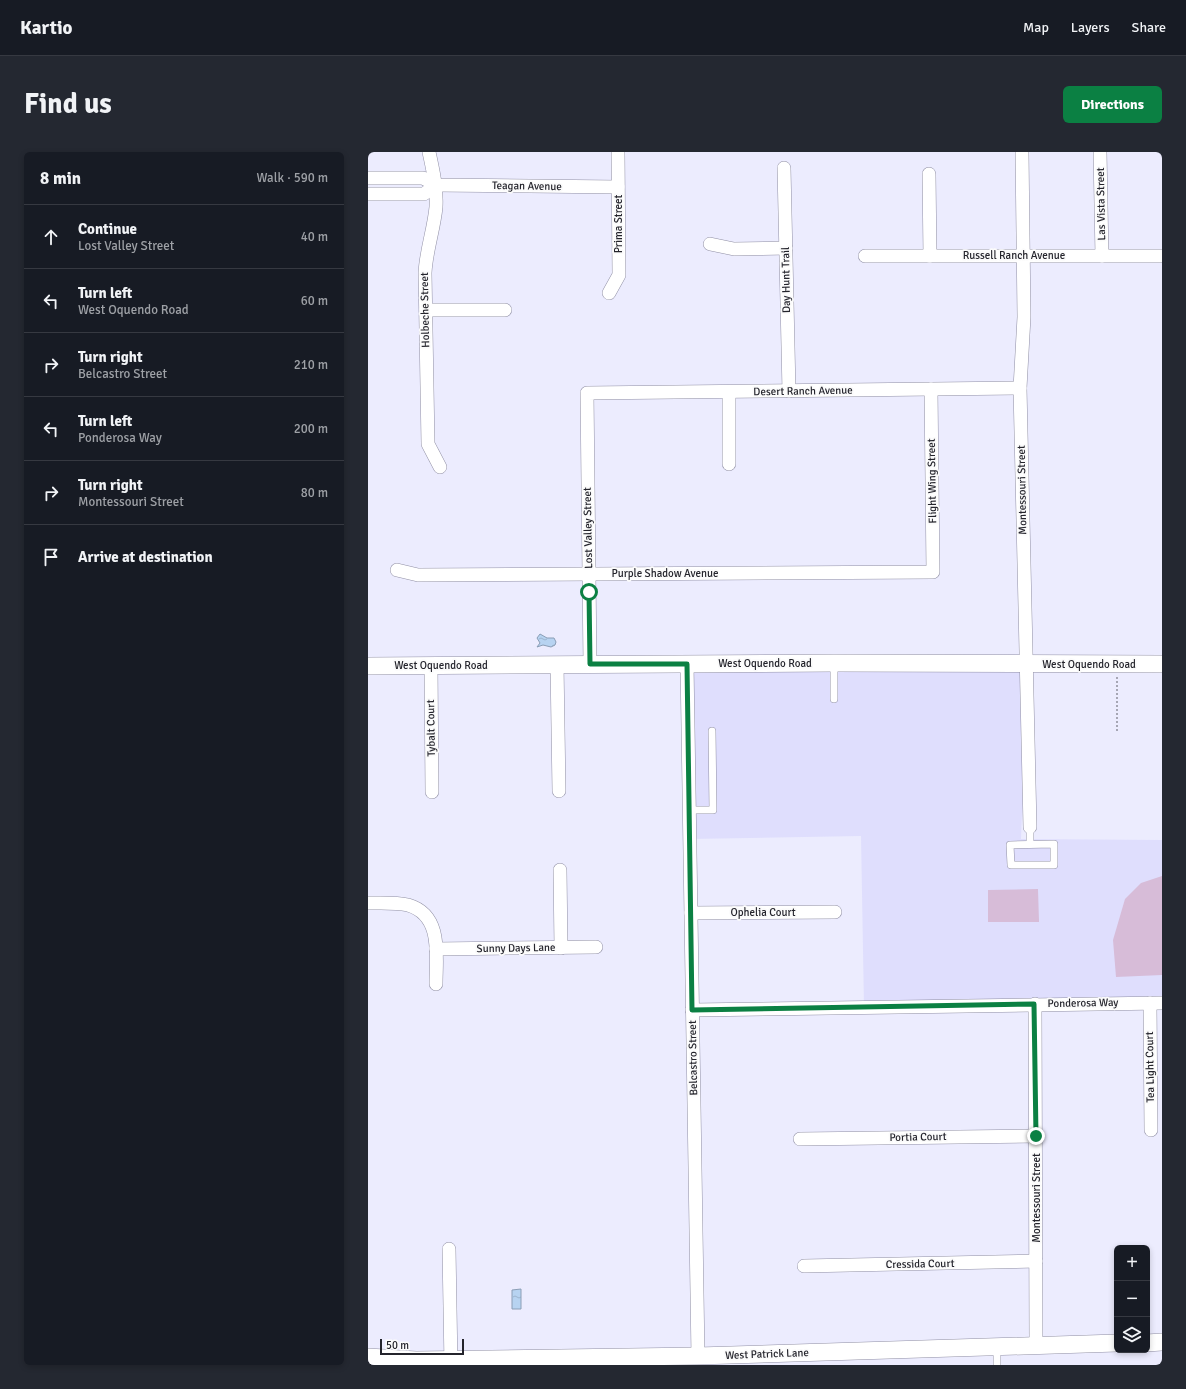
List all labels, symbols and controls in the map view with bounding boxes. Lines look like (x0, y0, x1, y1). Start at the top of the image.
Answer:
text: Kartio (20, 16, 73, 40)
text: Map (1023, 19, 1049, 36)
text: Layers (1071, 19, 1110, 36)
text: Share (1132, 19, 1166, 36)
button: Directions (1063, 86, 1162, 123)
text: Find us (24, 87, 112, 121)
street label: Las Vista Street (1094, 167, 1108, 241)
text: 8 min (40, 168, 81, 189)
text: Walk · 590 m (257, 170, 328, 186)
street label: Teagan Avenue (492, 179, 562, 193)
street label: Prima Street (612, 194, 625, 253)
text: Continue (78, 220, 137, 238)
icon: ahead (40, 226, 62, 248)
text: 40 m (301, 229, 328, 245)
text: Lost Valley Street (78, 238, 174, 254)
street label: Day Hunt Trail (779, 247, 793, 313)
street label: Russell Ranch Avenue (963, 249, 1065, 262)
street label: Holbeche Street (418, 272, 432, 348)
text: Turn left (78, 284, 132, 302)
icon: left (40, 290, 62, 312)
text: 60 m (301, 293, 328, 309)
text: West Oquendo Road (78, 302, 189, 318)
text: Turn right (78, 348, 143, 366)
icon: right (40, 354, 62, 376)
text: 210 m (294, 357, 328, 373)
text: Belcastro Street (78, 366, 167, 382)
street label: Desert Ranch Avenue (753, 384, 853, 398)
text: Turn left (78, 412, 132, 430)
icon: left (40, 418, 62, 440)
text: 200 m (294, 421, 328, 437)
text: Ponderosa Way (78, 430, 162, 446)
street label: Flight Wing Street (925, 438, 939, 524)
street label: Montessouri Street (1015, 445, 1029, 535)
text: Turn right (78, 476, 143, 494)
icon: right (40, 482, 62, 504)
text: 80 m (301, 485, 328, 501)
street label: Lost Valley Street (581, 487, 595, 569)
text: Montessouri Street (78, 494, 184, 510)
icon: arrive (40, 546, 62, 568)
text: Arrive at destination (78, 548, 213, 566)
street label: Purple Shadow Avenue (612, 567, 718, 580)
route start (580, 583, 598, 601)
street label: West Oquendo Road (718, 657, 812, 670)
street label: West Oquendo Road (1042, 658, 1136, 671)
street label: West Oquendo Road (394, 659, 488, 672)
street label: Tybalt Court (424, 699, 438, 757)
street label: Ophelia Court (730, 906, 796, 919)
street label: Sunny Days Lane (476, 941, 556, 955)
street label: Ponderosa Way (1047, 996, 1119, 1010)
street label: Belcastro Street (686, 1020, 700, 1096)
street label: Tea Light Court (1143, 1031, 1157, 1103)
route end (1027, 1127, 1045, 1145)
street label: Portia Court (889, 1130, 947, 1144)
street label: Montessouri Street (1030, 1153, 1043, 1243)
map controls (1114, 1245, 1150, 1353)
button: + (1114, 1245, 1150, 1281)
street label: Cressida Court (885, 1257, 955, 1271)
button: − (1114, 1281, 1150, 1317)
button: layers (1114, 1317, 1150, 1353)
scale bar (380, 1337, 464, 1356)
text: 50 m (386, 1339, 409, 1352)
street label: West Patrick Lane (725, 1346, 809, 1362)

